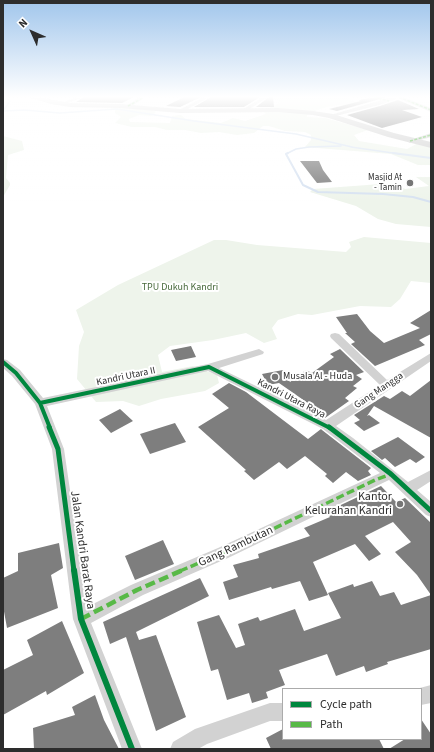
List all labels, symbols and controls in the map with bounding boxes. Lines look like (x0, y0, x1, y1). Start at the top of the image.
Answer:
north arrow (12, 12, 52, 52)
text: N (15, 15, 31, 31)
place label: Masjid At - Tamin (368, 173, 402, 194)
marker: Masjid At - Tamin (405, 178, 415, 188)
park label: TPU Dukuh Kandri (142, 282, 218, 294)
street label: Kandri Utara II (95, 365, 157, 389)
street label: Gang Mangga (352, 370, 406, 412)
place label: Musala Al - Huda (283, 371, 352, 383)
marker: Musala Al - Huda (270, 372, 280, 382)
street label: Kandri Utara Raya (255, 377, 327, 421)
street label: Jalan Kandri Barat Raya (67, 490, 97, 610)
place label: Kantor Kelurahan Kandri (305, 490, 392, 518)
marker: Kantor Kelurahan Kandri (395, 499, 405, 509)
street label: Gang Rambutan (196, 523, 276, 571)
legend (282, 688, 422, 740)
text: Cycle path (320, 696, 372, 713)
text: Path (320, 716, 343, 733)

